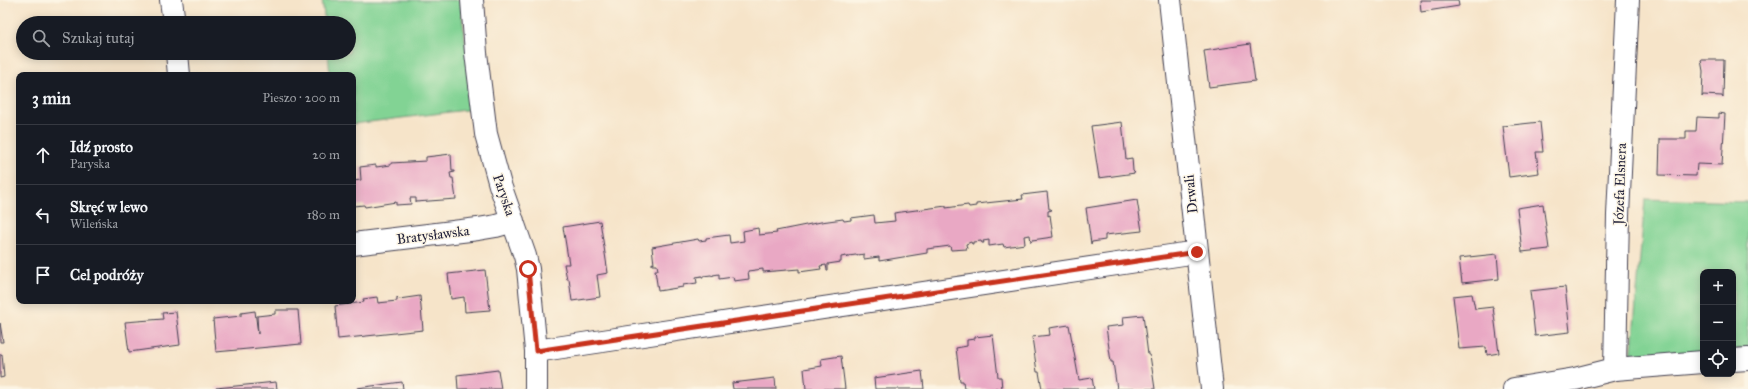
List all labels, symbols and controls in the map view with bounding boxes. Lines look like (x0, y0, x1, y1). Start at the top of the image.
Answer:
search box (16, 16, 356, 60)
icon: search (30, 27, 52, 49)
text: Szukaj tutaj (62, 29, 134, 47)
text: 3 min (32, 88, 71, 109)
text: Pieszo · 200 m (263, 90, 340, 106)
text: Idź prosto (70, 138, 133, 156)
street label: Józefa Elsnera (1610, 143, 1631, 227)
icon: ahead (32, 144, 54, 166)
text: 20 m (312, 147, 340, 163)
text: Paryska (70, 156, 110, 172)
street label: Paryska (489, 172, 519, 218)
street label: Drwali (1180, 174, 1201, 214)
text: Skręć w lewo (70, 198, 148, 216)
icon: left (32, 204, 54, 226)
text: 180 m (307, 207, 340, 223)
text: Wileńska (70, 216, 118, 232)
street label: Bratysławska (396, 222, 470, 248)
route end (1188, 243, 1206, 261)
route start (519, 260, 537, 278)
icon: arrive (32, 264, 54, 286)
text: Cel podróży (70, 266, 144, 284)
map controls (1700, 269, 1736, 377)
button: + (1700, 269, 1736, 305)
button: − (1700, 305, 1736, 341)
button: locate (1700, 341, 1736, 377)

